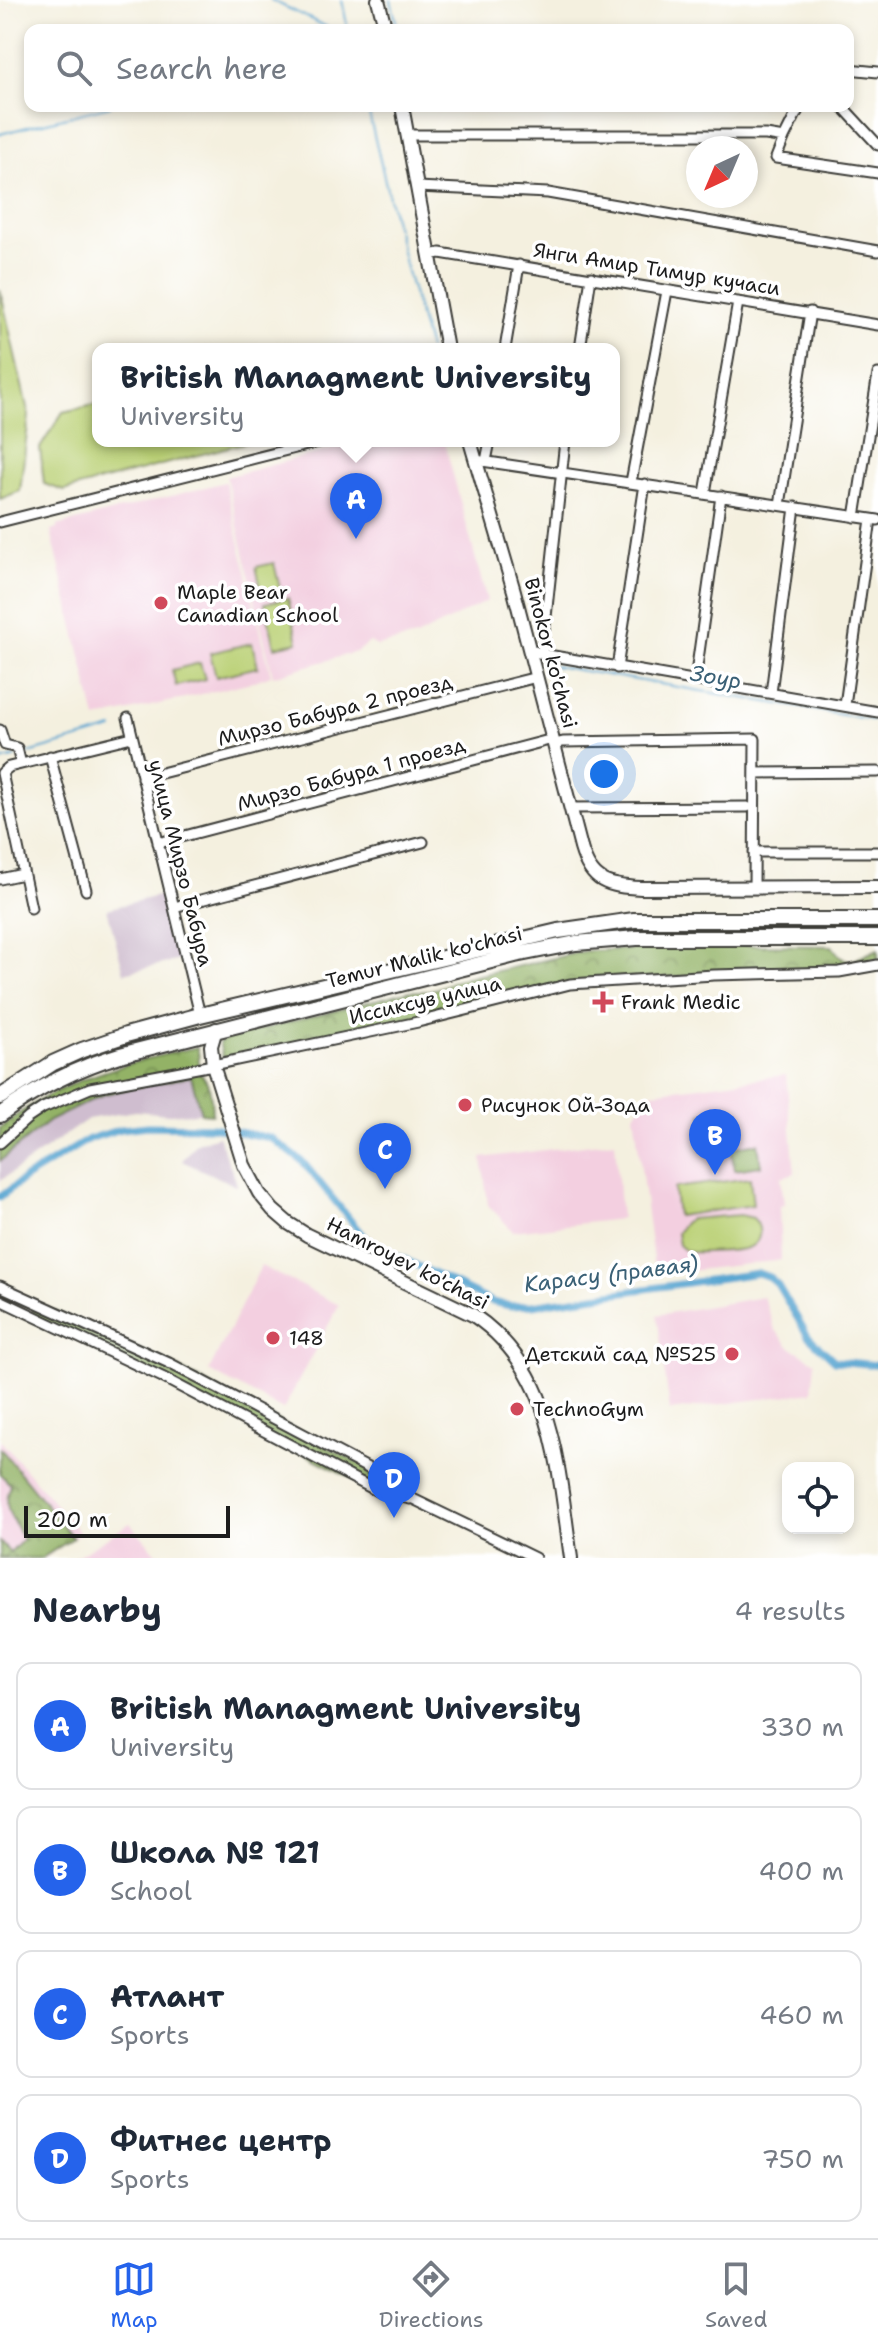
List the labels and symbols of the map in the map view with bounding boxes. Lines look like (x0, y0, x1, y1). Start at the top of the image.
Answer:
north arrow (686, 136, 758, 208)
street label: Янги Амир Тимур кучаси (532, 237, 782, 301)
pin: A (330, 473, 382, 539)
street label: Binokor ko'chasi (518, 575, 584, 731)
place label: Maple Bear Canadian School (177, 579, 338, 628)
marker: Maple Bear Canadian School (152, 594, 170, 612)
water label: Зоур (688, 658, 744, 696)
street label: Мирзо Бабура 2 проезд (215, 668, 455, 752)
street label: Мирзо Бабура 1 проезд (234, 731, 468, 817)
your location (584, 754, 624, 794)
street label: улица Мирзо Бабура (143, 757, 219, 970)
street label: Temur Malik ko'chasi (323, 920, 525, 994)
street label: Иссиксув улица (346, 970, 504, 1030)
place label: Frank Medic (621, 989, 741, 1015)
marker: Frank Medic (592, 991, 614, 1013)
place label: Рисунок Ой-Зода (481, 1092, 650, 1118)
marker: Рисунок Ой-Зода (456, 1096, 474, 1114)
pin: B (689, 1109, 741, 1175)
pin: C (359, 1123, 411, 1189)
street label: Hamroyev ko'chasi (322, 1211, 494, 1315)
water label: Карасу (правая) (522, 1249, 700, 1299)
place label: 148 (289, 1325, 324, 1351)
marker: 148 (264, 1329, 282, 1347)
place label: Детский сад №525 (525, 1341, 716, 1367)
marker: Детский сад №525 (723, 1345, 741, 1363)
place label: TechnoGym (533, 1396, 644, 1422)
marker: TechnoGym (508, 1400, 526, 1418)
pin: D (368, 1452, 420, 1518)
scale bar (24, 1502, 230, 1538)

